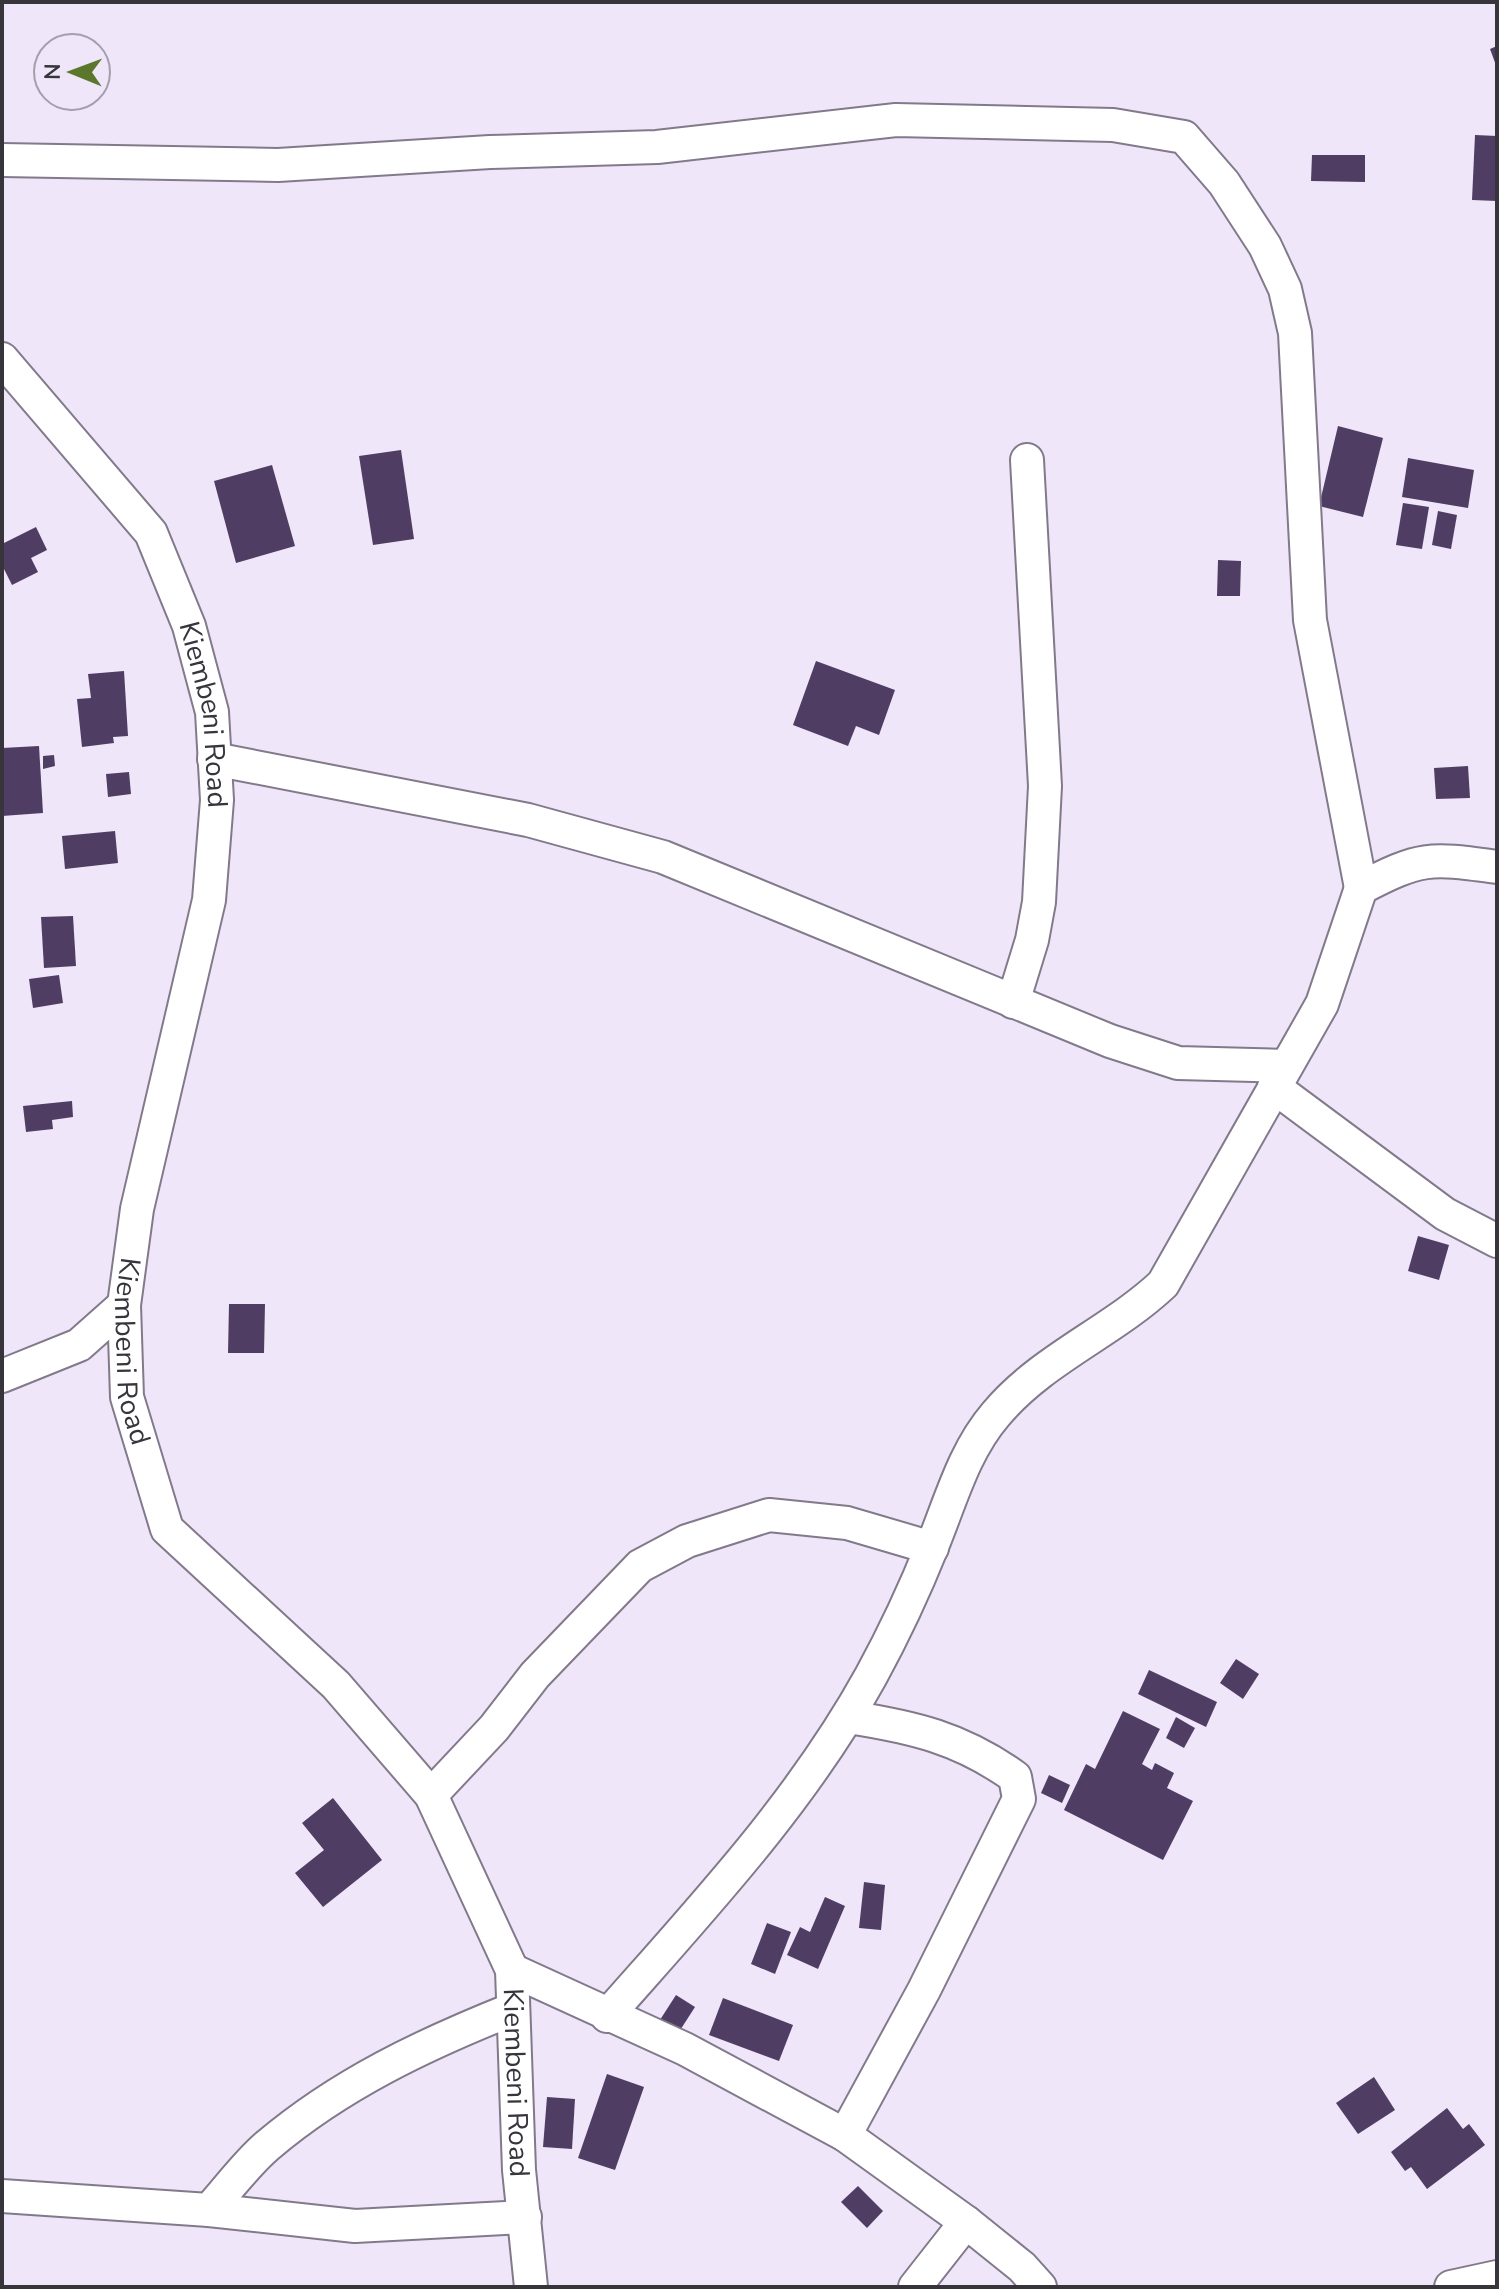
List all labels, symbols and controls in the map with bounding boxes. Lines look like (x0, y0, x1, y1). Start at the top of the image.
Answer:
north arrow (32, 32, 112, 112)
text: N (38, 63, 68, 80)
street label: Kiembeni Road (170, 617, 236, 809)
street label: Kiembeni Road (105, 1255, 159, 1450)
street label: Kiembeni Road (494, 1988, 538, 2178)

